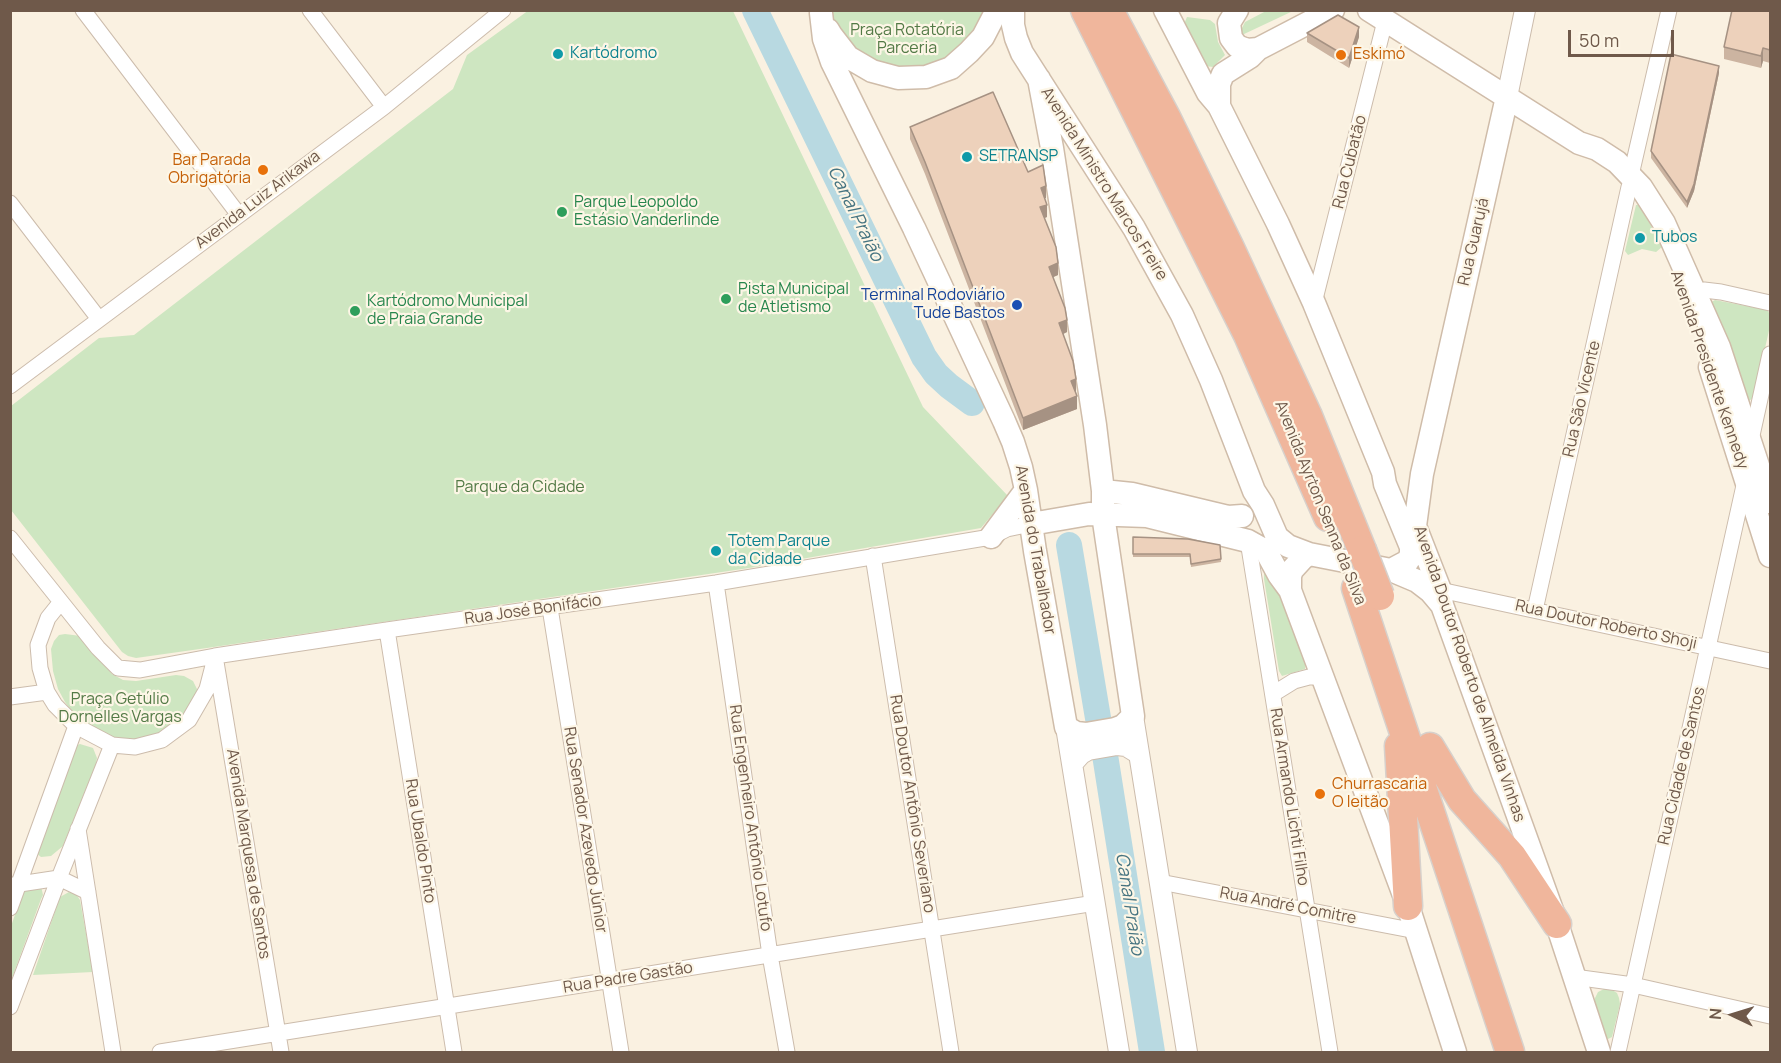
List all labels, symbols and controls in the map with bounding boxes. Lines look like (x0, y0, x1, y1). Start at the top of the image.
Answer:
scale bar (1571, 18, 1678, 56)
park label: Praça Rotatória Parceria (850, 21, 964, 59)
text: 50 m (1579, 28, 1619, 52)
place label: Kartódromo (570, 44, 657, 64)
place label: Eskimó (1353, 45, 1405, 65)
marker: Kartódromo (551, 47, 565, 61)
marker: Eskimó (1334, 48, 1348, 62)
street label: Avenida Ministro Marcos Freire (1037, 84, 1171, 284)
street label: Rua Cubatão (1329, 113, 1371, 211)
street label: Avenida Luiz Arikawa (192, 147, 324, 253)
place label: SETRANSP (979, 147, 1058, 167)
marker: SETRANSP (960, 150, 974, 164)
place label: Bar Parada Obrigatória (168, 151, 251, 189)
marker: Bar Parada Obrigatória (256, 163, 270, 177)
water label: Canal Praião (823, 163, 887, 265)
place label: Parque Leopoldo Estásio Vanderlinde (574, 193, 719, 231)
street label: Rua Guarujá (1455, 196, 1493, 288)
marker: Parque Leopoldo Estásio Vanderlinde (555, 205, 569, 219)
place label: Tubos (1652, 228, 1698, 248)
marker: Tubos (1633, 231, 1647, 245)
street label: Avenida Presidente Kennedy (1666, 268, 1752, 472)
place label: Pista Municipal de Atletismo (738, 280, 849, 318)
place label: Terminal Rodoviário Tude Bastos (861, 286, 1005, 324)
place label: Kartódromo Municipal de Praia Grande (367, 292, 528, 330)
marker: Pista Municipal de Atletismo (719, 292, 733, 306)
marker: Terminal Rodoviário Tude Bastos (1010, 298, 1024, 312)
marker: Kartódromo Municipal de Praia Grande (348, 304, 362, 318)
street label: Rua São Vicente (1559, 339, 1605, 459)
street label: Avenida Ayrton Senna da Silva (1270, 398, 1370, 608)
street label: Avenida do Trabalhador (1011, 464, 1059, 636)
park label: Parque da Cidade (455, 478, 585, 498)
street label: Avenida Doutor Roberto de Almeida Vinhas (1409, 523, 1529, 825)
place label: Totem Parque da Cidade (728, 532, 830, 570)
marker: Totem Parque da Cidade (709, 544, 723, 558)
street label: Rua José Bonifácio (463, 591, 603, 629)
street label: Rua Doutor Roberto Shoji (1513, 596, 1699, 654)
street label: Rua Cidade de Santos (1654, 685, 1710, 847)
park label: Praça Getúlio Dornelles Vargas (58, 690, 182, 728)
street label: Rua Doutor Antônio Severiano (885, 694, 939, 914)
street label: Rua Engenheiro Antônio Lotufo (725, 703, 775, 933)
street label: Rua Armando Lichti Filho (1265, 707, 1313, 887)
street label: Rua Senador Azevedo Júnior (559, 725, 611, 935)
street label: Avenida Marquesa de Santos (222, 748, 274, 960)
place label: Churrascaria O leitão (1332, 775, 1427, 813)
street label: Rua Ubaldo Pinto (401, 777, 439, 905)
marker: Churrascaria O leitão (1313, 787, 1327, 801)
water label: Canal Praião (1110, 851, 1148, 957)
street label: Rua André Comitre (1218, 883, 1358, 929)
street label: Rua Padre Gastão (562, 958, 694, 998)
north arrow (1703, 985, 1763, 1045)
text: N (1704, 1007, 1726, 1020)

